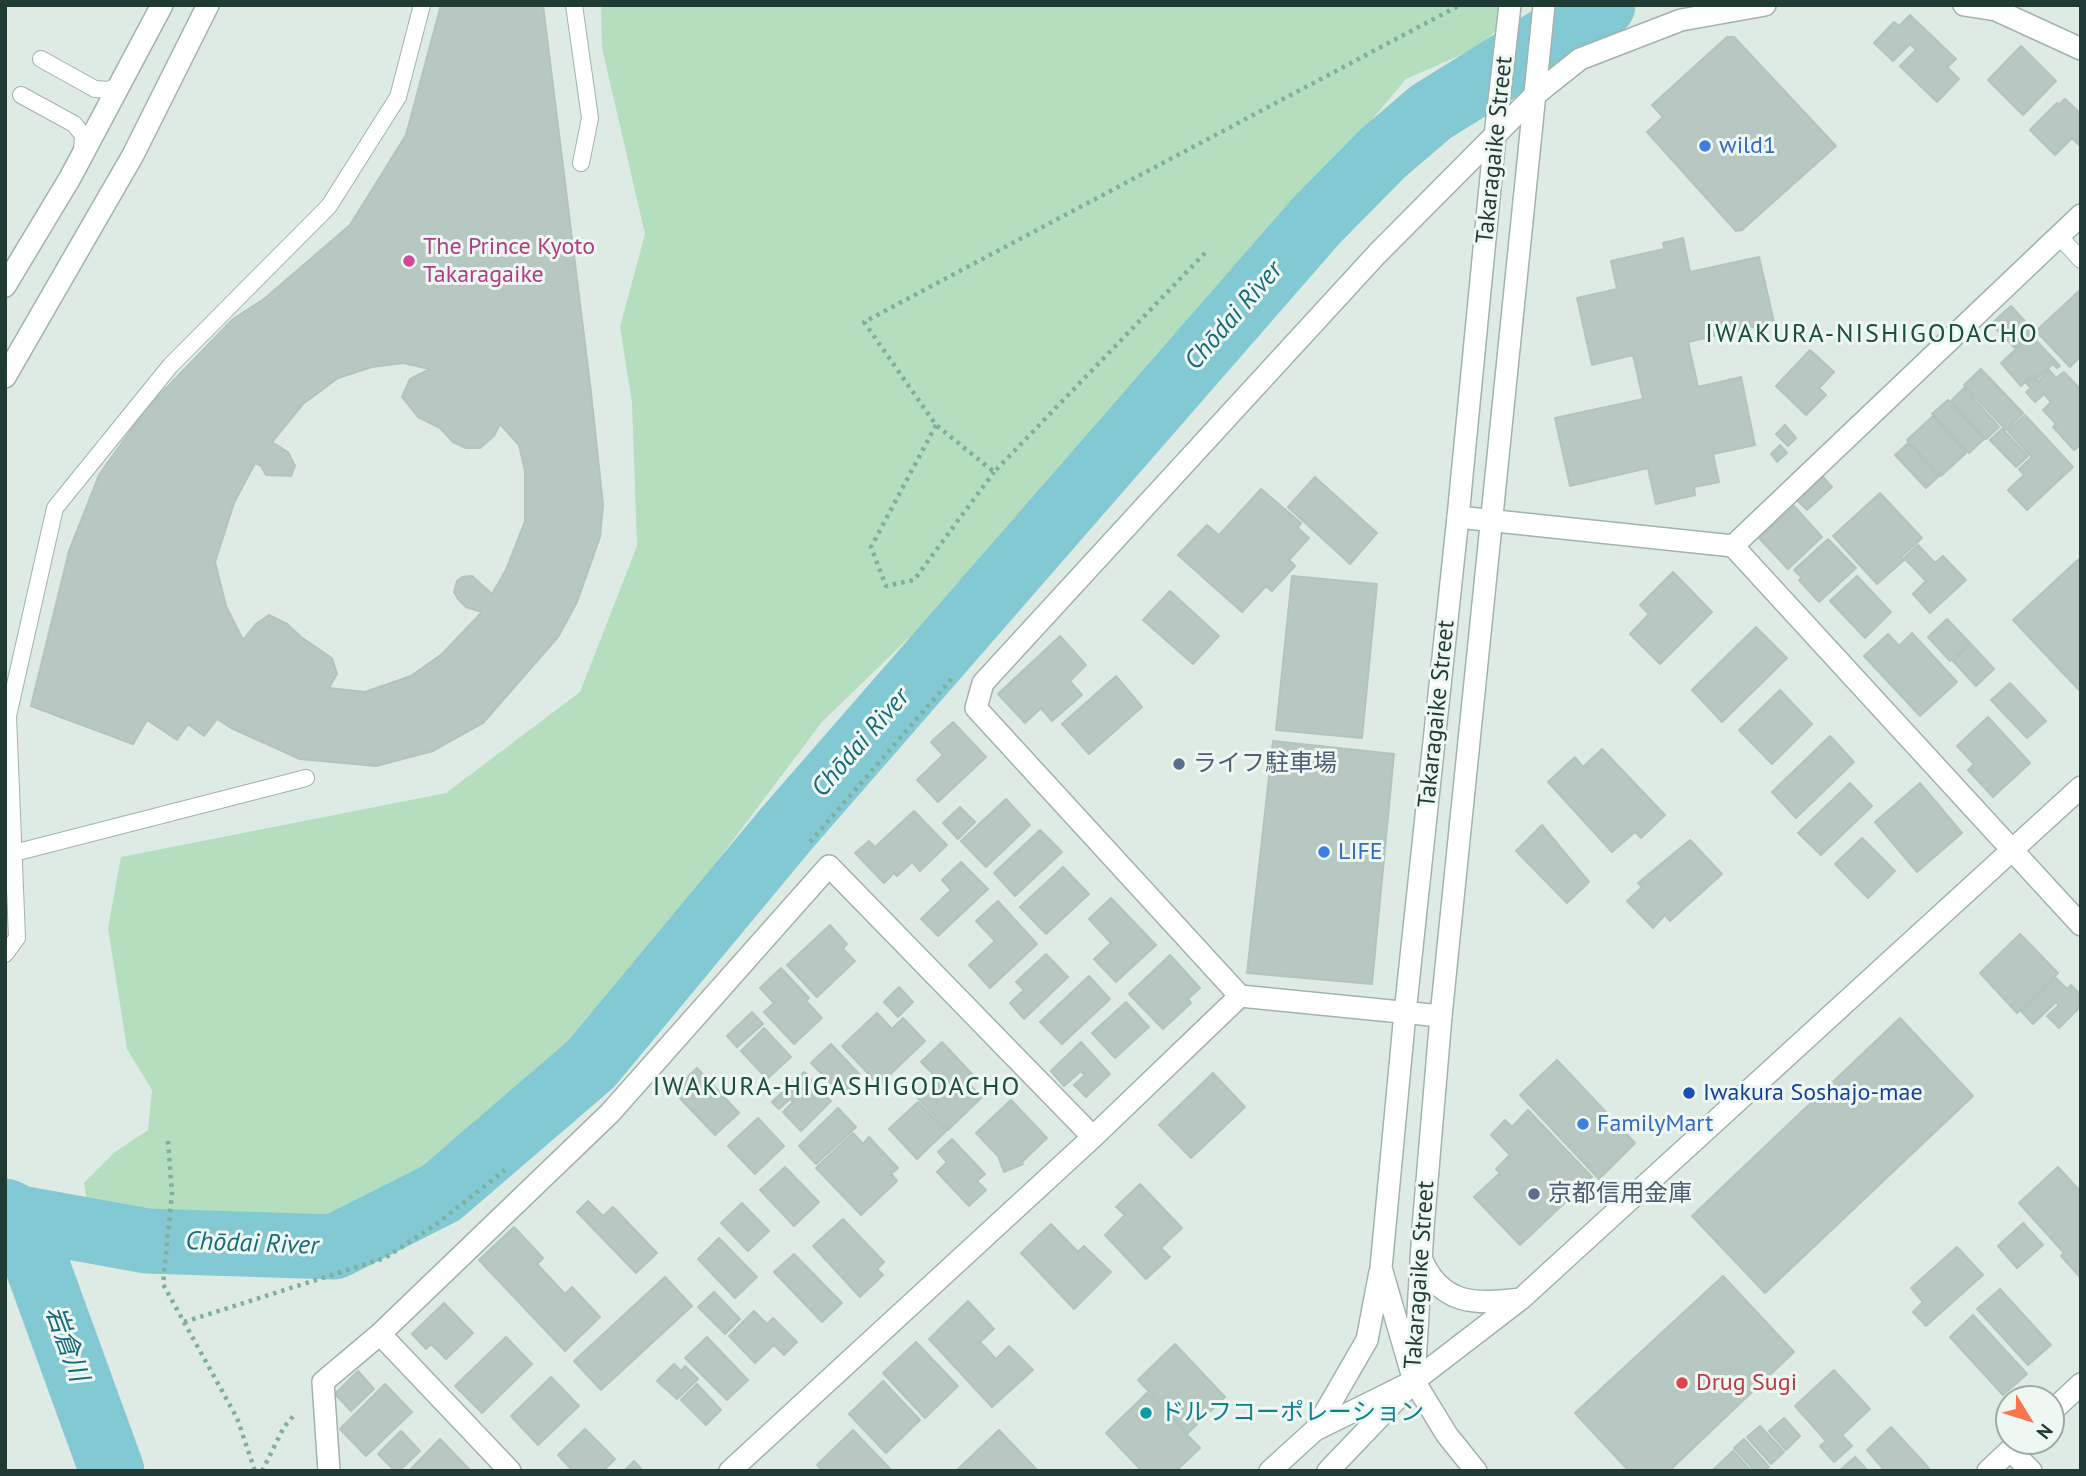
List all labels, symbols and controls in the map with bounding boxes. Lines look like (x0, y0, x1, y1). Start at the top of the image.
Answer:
street label: Takaragaike Street (1471, 55, 1519, 245)
place label: wild1 (1719, 132, 1776, 160)
marker: wild1 (1697, 138, 1713, 154)
place label: The Prince Kyoto Takaragaike (423, 233, 595, 289)
marker: The Prince Kyoto Takaragaike (401, 253, 417, 269)
water label: Chōdai River (1179, 256, 1289, 376)
district label: IWAKURA-NISHIGODACHO (1708, 319, 2036, 351)
street label: Takaragaike Street (1413, 619, 1461, 809)
water label: Chōdai River (806, 683, 916, 803)
place label: ライフ駐車場 (1193, 750, 1337, 778)
marker: ライフ駐車場 (1171, 756, 1187, 772)
place label: LIFE (1338, 838, 1383, 866)
marker: LIFE (1316, 844, 1332, 860)
district label: IWAKURA-HIGASHIGODACHO (656, 1072, 1018, 1104)
place label: Iwakura Soshajo-mae (1703, 1079, 1923, 1107)
marker: Iwakura Soshajo-mae (1681, 1085, 1697, 1101)
place label: FamilyMart (1597, 1110, 1713, 1138)
marker: FamilyMart (1575, 1116, 1591, 1132)
street label: Takaragaike Street (1399, 1180, 1441, 1370)
place label: 京都信用金庫 (1548, 1180, 1692, 1208)
marker: 京都信用金庫 (1526, 1186, 1542, 1202)
water label: Chōdai River (185, 1226, 319, 1262)
water label: 岩倉川 (38, 1302, 94, 1386)
place label: Drug Sugi (1696, 1369, 1797, 1397)
marker: Drug Sugi (1674, 1375, 1690, 1391)
north arrow (1995, 1385, 2065, 1455)
place label: ドルフコーポレーション (1160, 1399, 1424, 1427)
marker: ドルフコーポレーション (1138, 1405, 1154, 1421)
text: N (2032, 1419, 2058, 1444)

